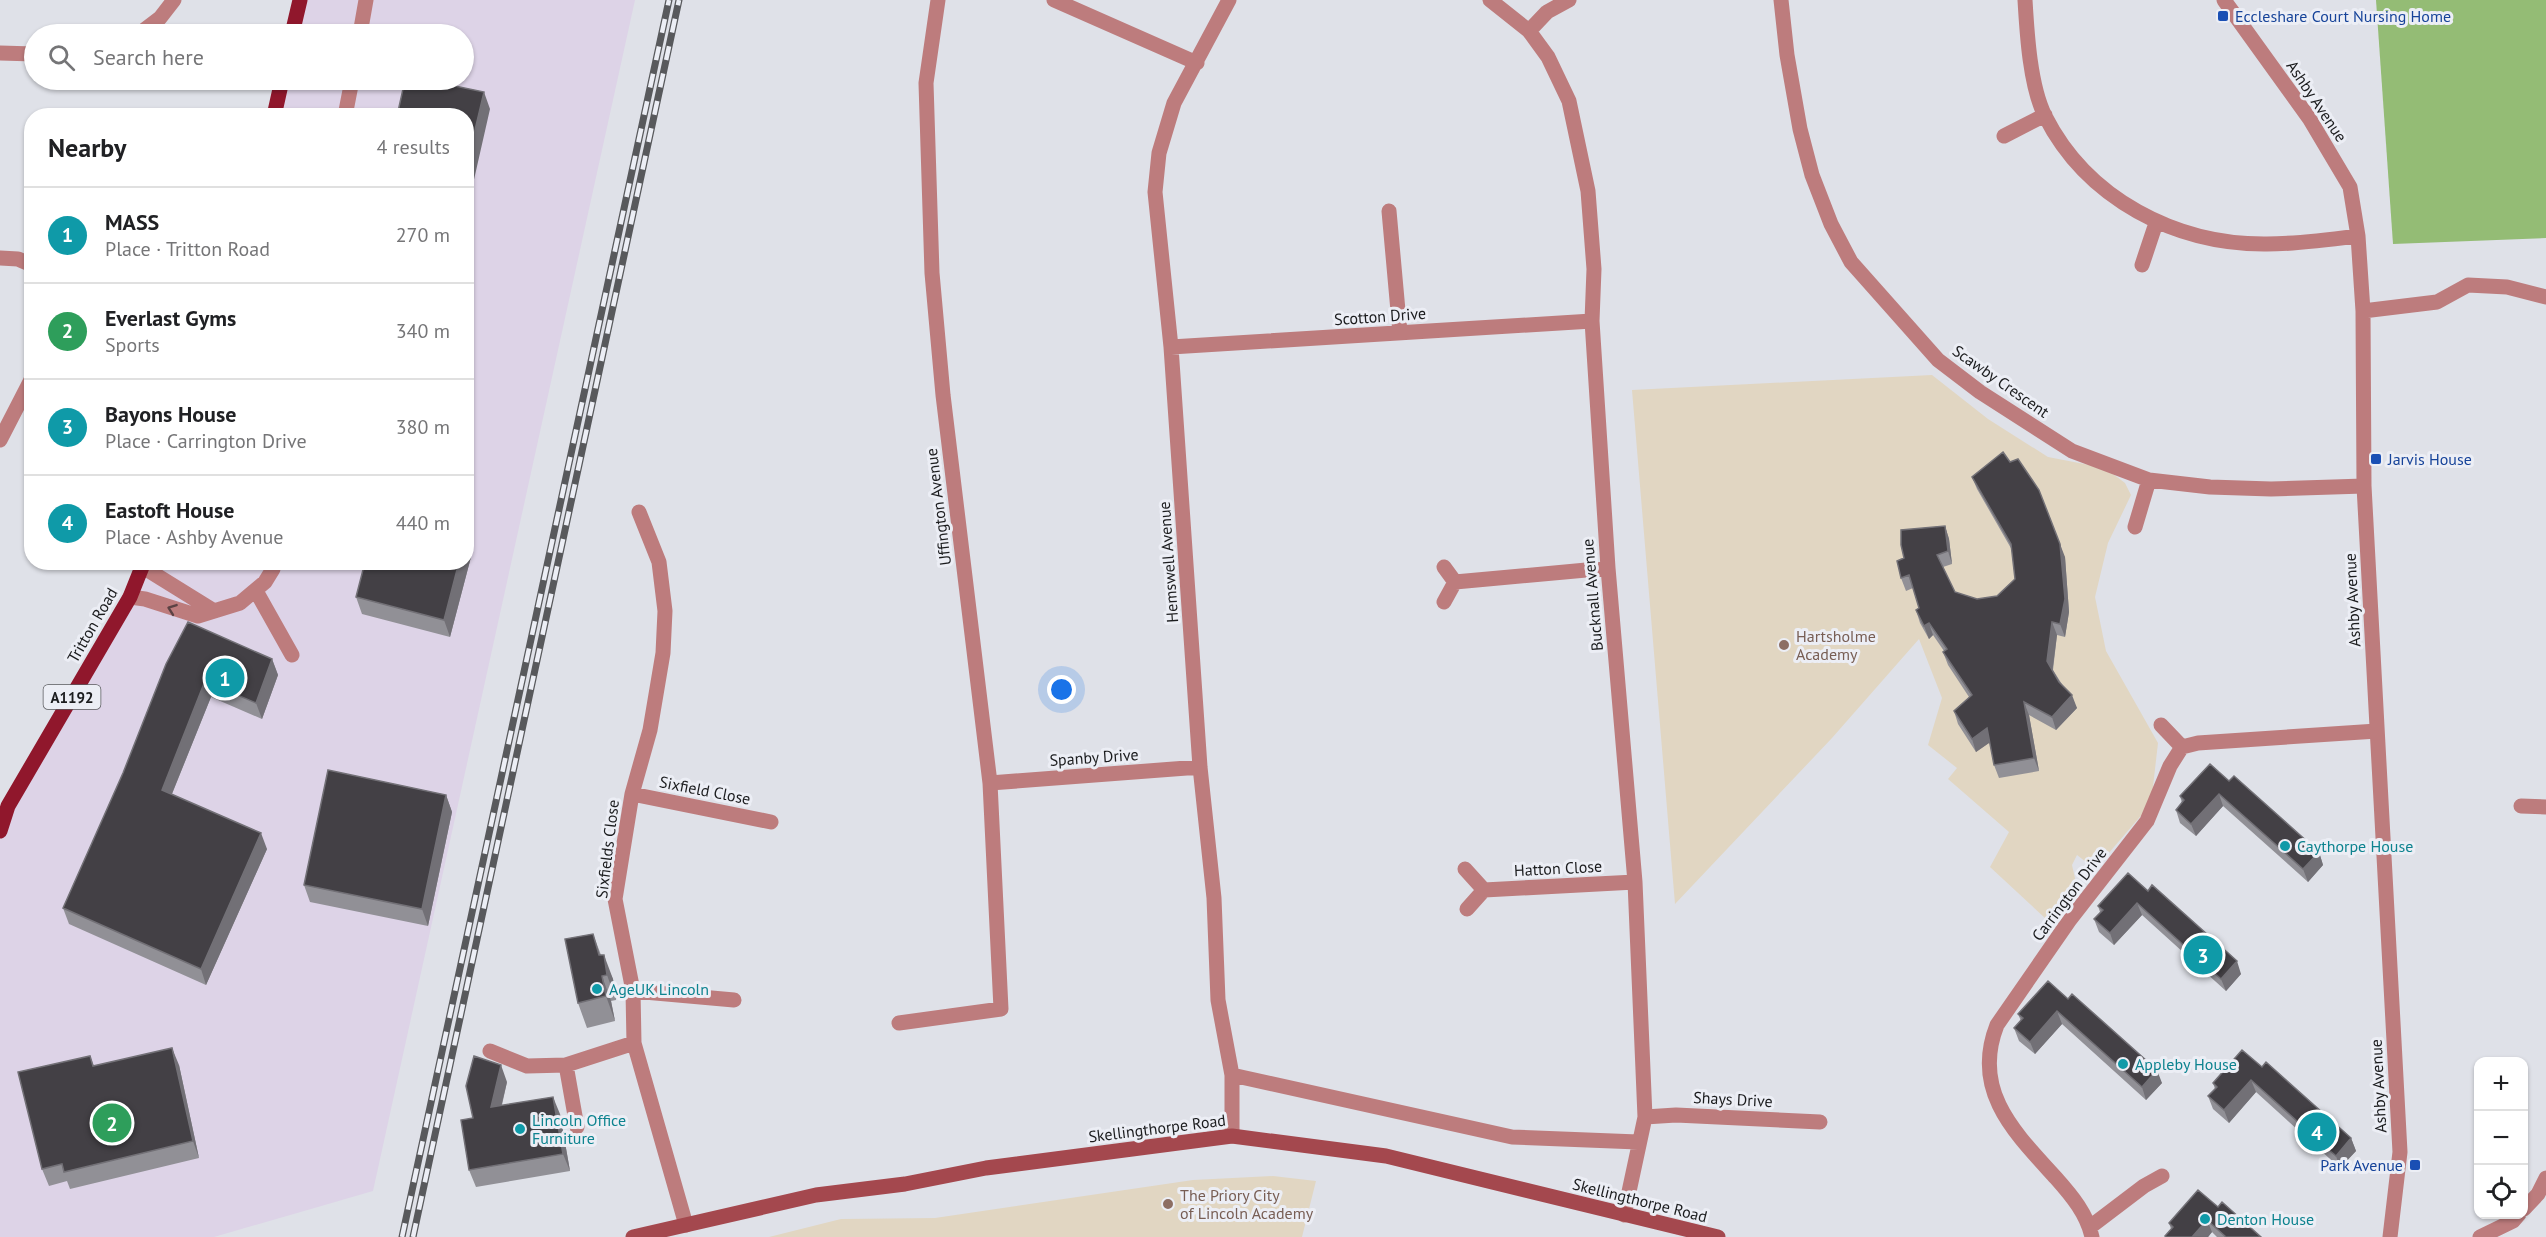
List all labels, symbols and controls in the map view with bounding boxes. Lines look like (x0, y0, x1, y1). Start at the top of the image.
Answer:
place label: Eccleshare Court Nursing Home (2235, 6, 2451, 26)
marker: Eccleshare Court Nursing Home (2216, 9, 2230, 23)
search box (24, 24, 474, 90)
icon: search (45, 41, 78, 74)
text: Search here (93, 43, 204, 71)
street label: Ashby Avenue (2282, 56, 2352, 146)
text: Nearby (48, 131, 126, 164)
text: 4 results (377, 134, 450, 160)
text: MASS (105, 208, 159, 236)
text: 1 (62, 222, 73, 248)
text: 270 m (396, 222, 450, 248)
text: Place · Tritton Road (105, 236, 270, 262)
street label: Scotton Drive (1333, 303, 1427, 329)
text: Everlast Gyms (105, 304, 236, 332)
text: 2 (62, 318, 73, 344)
text: 340 m (396, 318, 450, 344)
text: Sports (105, 332, 160, 358)
street label: Scawby Crescent (1949, 340, 2054, 422)
text: Bayons House (105, 400, 236, 428)
text: 3 (62, 414, 73, 440)
text: 380 m (396, 414, 450, 440)
text: Place · Carrington Drive (105, 428, 307, 454)
street label: Uffington Avenue (921, 447, 955, 567)
place label: Jarvis House (2387, 449, 2472, 469)
marker: Jarvis House (2369, 452, 2383, 466)
text: Eastoft House (105, 496, 234, 524)
street label: Hemswell Avenue (1154, 501, 1182, 623)
text: 4 (62, 510, 73, 536)
text: 440 m (396, 510, 450, 536)
text: Place · Ashby Avenue (105, 524, 283, 550)
street label: Bucknall Avenue (1577, 538, 1607, 652)
street label: Ashby Avenue (2340, 553, 2364, 647)
street label: Tritton Road (63, 584, 121, 666)
one-way arrow (167, 603, 178, 616)
place label: Hartsholme Academy (1796, 626, 1876, 664)
marker: Hartsholme Academy (1777, 638, 1791, 652)
pin: 1 (206, 656, 244, 700)
your location (1047, 675, 1076, 704)
road number: A1192 (44, 685, 100, 709)
street label: Spanby Drive (1049, 744, 1139, 770)
street label: Sixfield Close (658, 771, 752, 809)
street label: Sixfields Close (591, 798, 623, 900)
place label: Caythorpe House (2297, 836, 2413, 856)
marker: Caythorpe House (2278, 839, 2292, 853)
street label: Carrington Drive (2027, 843, 2111, 945)
street label: Hatton Close (1513, 856, 1603, 880)
pin: 3 (2184, 932, 2222, 978)
place label: AgeUK Lincoln (609, 979, 709, 999)
marker: AgeUK Lincoln (590, 982, 604, 996)
street label: Ashby Avenue (2366, 1039, 2390, 1133)
place label: Appleby House (2135, 1054, 2237, 1074)
marker: Appleby House (2116, 1057, 2130, 1071)
map controls (2474, 1057, 2528, 1219)
button: + (2474, 1057, 2528, 1111)
street label: Shays Drive (1693, 1087, 1773, 1111)
pin: 2 (92, 1100, 132, 1146)
place label: Lincoln Office Furniture (532, 1110, 626, 1148)
street label: Skellingthorpe Road (1087, 1110, 1227, 1146)
pin: 4 (2298, 1110, 2336, 1154)
button: − (2474, 1111, 2528, 1165)
marker: Lincoln Office Furniture (513, 1122, 527, 1136)
place label: Park Avenue (2320, 1155, 2403, 1175)
marker: Park Avenue (2408, 1158, 2422, 1172)
button: locate (2474, 1165, 2528, 1219)
street label: Skellingthorpe Road (1571, 1174, 1709, 1226)
place label: The Priory City of Lincoln Academy (1180, 1185, 1314, 1223)
marker: The Priory City of Lincoln Academy (1161, 1197, 1175, 1211)
place label: Denton House (2217, 1209, 2314, 1229)
marker: Denton House (2198, 1212, 2212, 1226)

